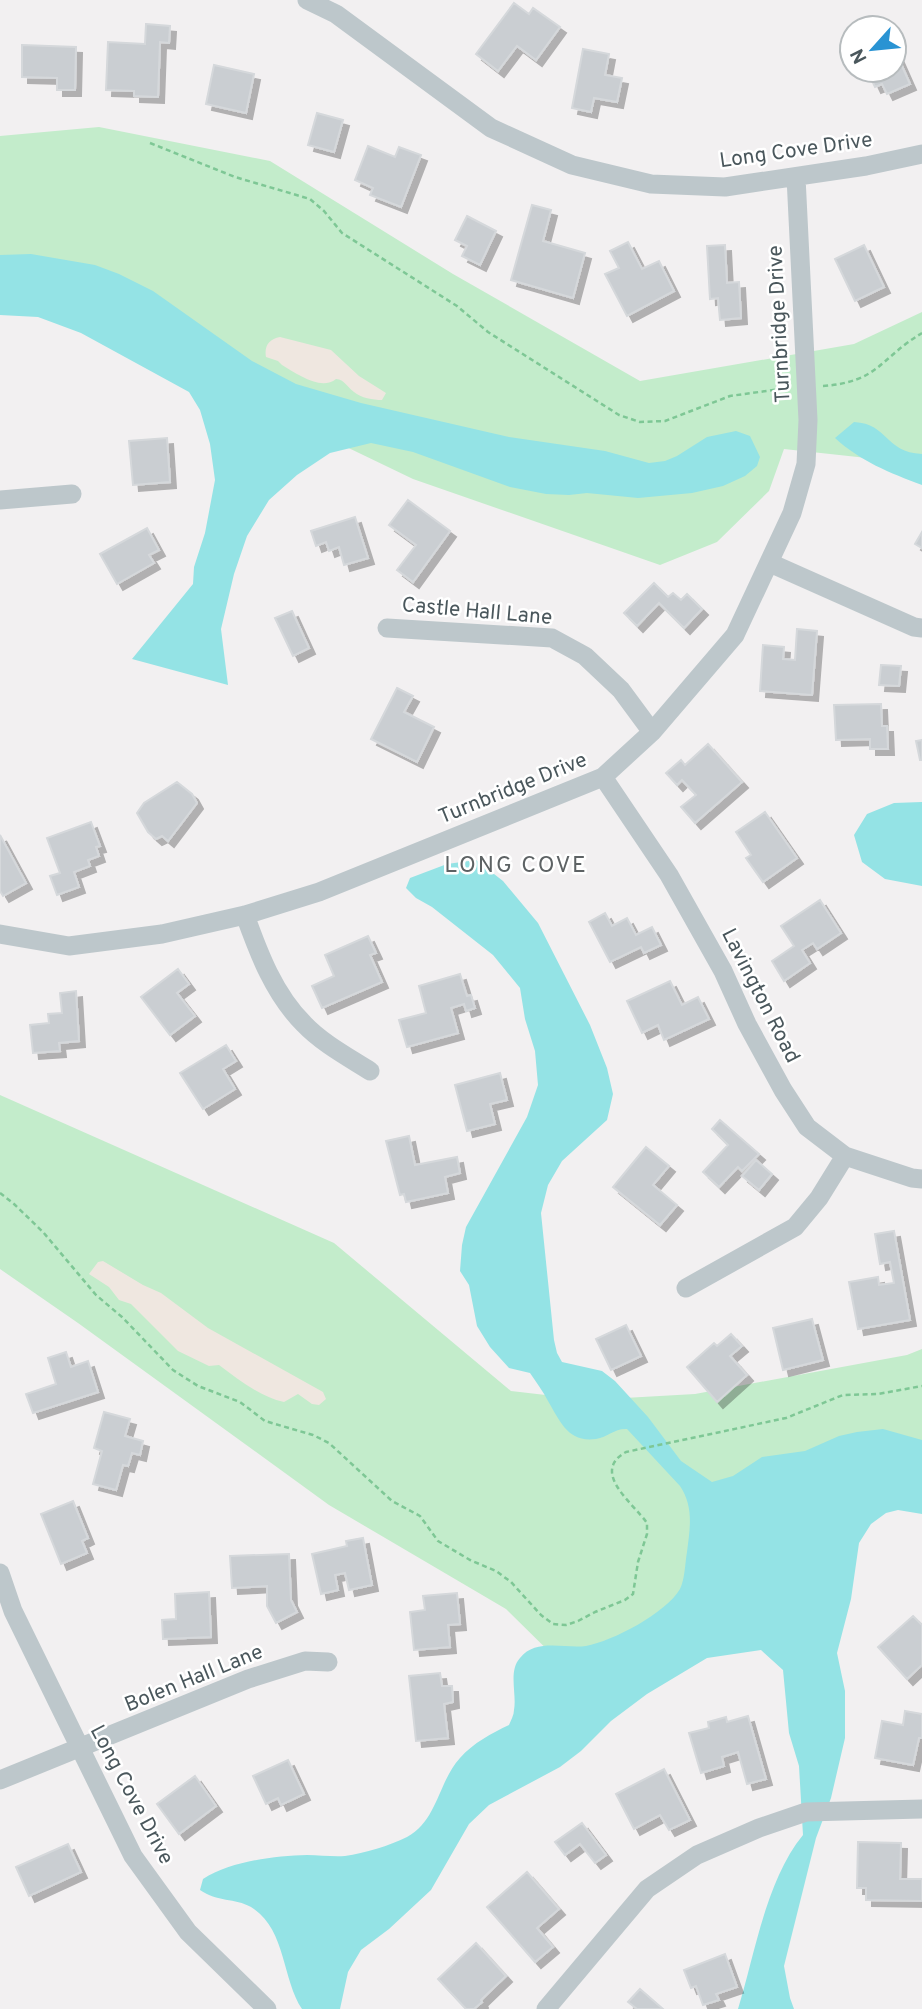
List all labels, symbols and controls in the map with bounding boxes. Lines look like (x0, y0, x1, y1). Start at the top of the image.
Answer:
north arrow (838, 14, 908, 84)
text: N (846, 44, 873, 67)
street label: Long Cove Drive (718, 127, 874, 175)
street label: Turnbridge Drive (762, 244, 798, 404)
street label: Castle Hall Lane (401, 592, 553, 632)
street label: Turnbridge Drive (435, 747, 591, 831)
district label: LONG COVE (444, 852, 588, 881)
street label: Lavington Road (714, 924, 806, 1068)
street label: Bolen Hall Lane (121, 1639, 267, 1719)
street label: Long Cove Drive (83, 1721, 179, 1869)

